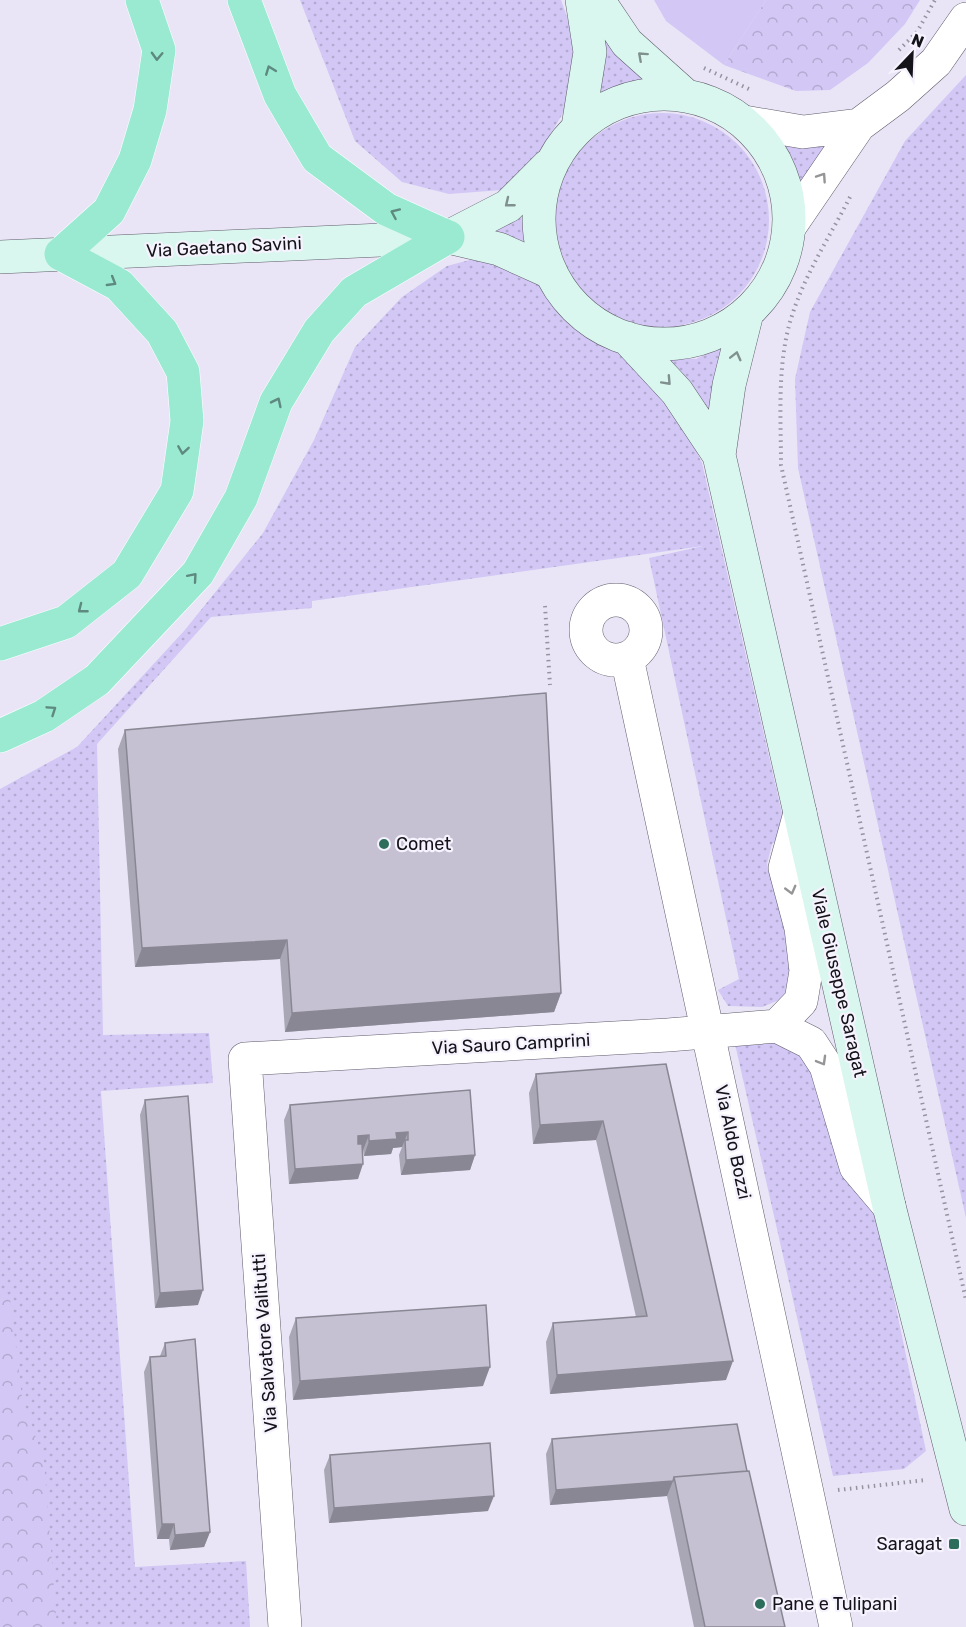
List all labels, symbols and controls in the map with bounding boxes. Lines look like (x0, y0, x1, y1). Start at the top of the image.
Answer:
north arrow (882, 24, 942, 84)
text: N (909, 30, 927, 52)
one-way arrow (151, 52, 163, 61)
one-way arrow (638, 52, 649, 63)
one-way arrow (265, 66, 278, 76)
one-way arrow (815, 173, 826, 184)
one-way arrow (505, 196, 516, 207)
one-way arrow (390, 208, 401, 220)
street label: Via Gaetano Savini (146, 232, 302, 262)
one-way arrow (106, 275, 116, 286)
one-way arrow (729, 351, 742, 361)
one-way arrow (660, 375, 671, 385)
one-way arrow (270, 398, 282, 409)
one-way arrow (177, 445, 190, 455)
one-way arrow (186, 573, 197, 584)
one-way arrow (78, 602, 89, 613)
one-way arrow (46, 707, 57, 718)
place label: Comet (396, 833, 451, 855)
marker: Comet (377, 837, 391, 851)
one-way arrow (783, 884, 796, 894)
street label: Viale Giuseppe Saragat (807, 887, 871, 1079)
street label: Via Sauro Camprini (431, 1029, 591, 1059)
one-way arrow (814, 1055, 826, 1065)
street label: Via Aldo Bozzi (710, 1083, 756, 1201)
street label: Via Salvatore Valitutti (248, 1253, 282, 1433)
place label: Saragat (877, 1533, 942, 1555)
marker: Saragat (947, 1537, 961, 1551)
place label: Pane e Tulipani (772, 1593, 897, 1615)
marker: Pane e Tulipani (753, 1597, 767, 1611)

